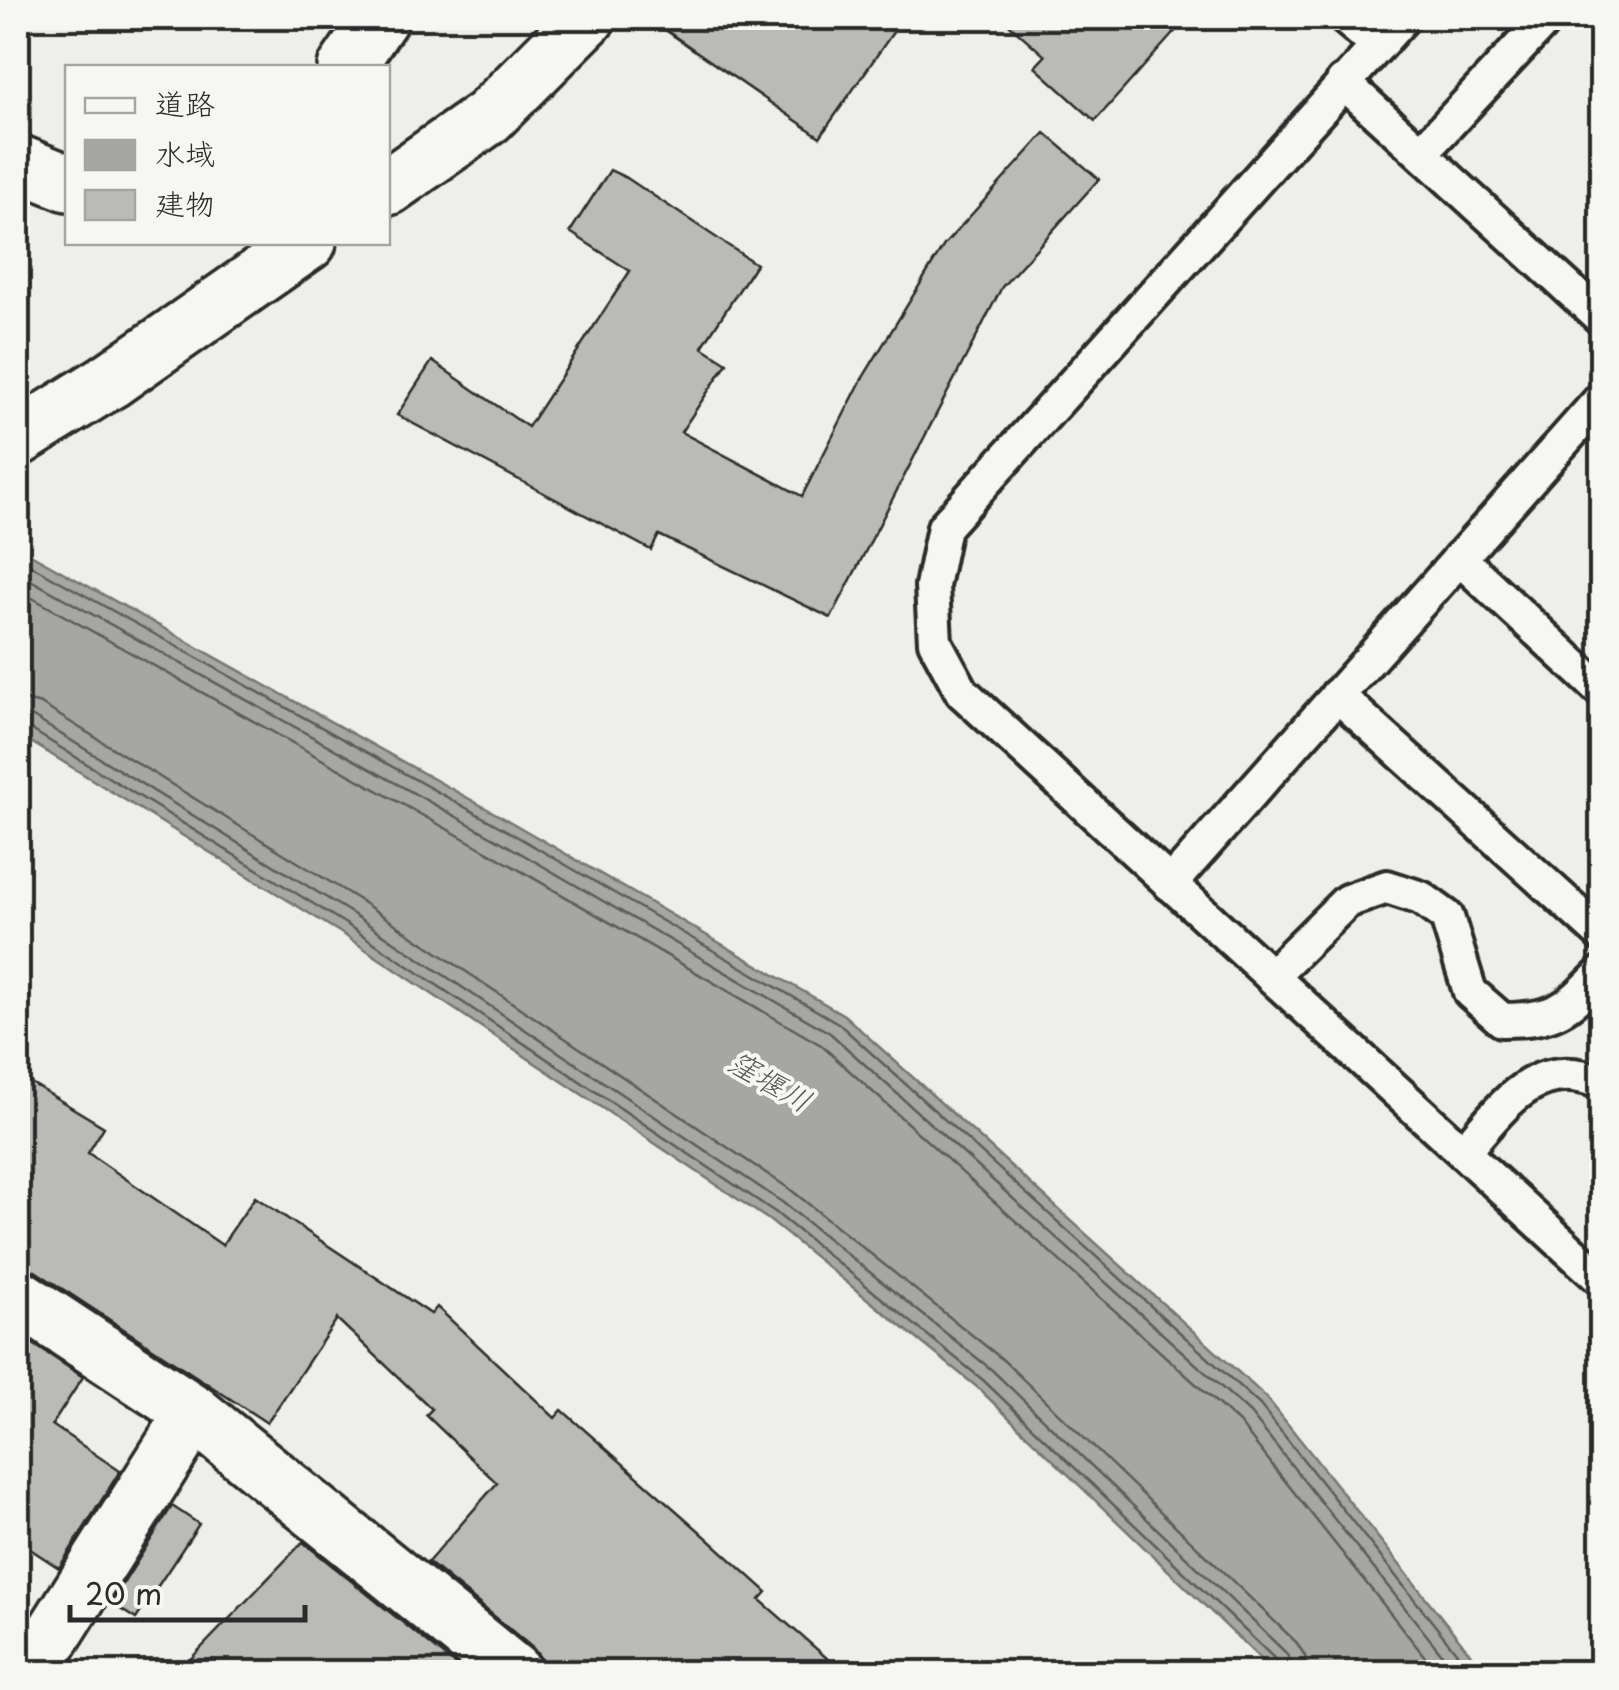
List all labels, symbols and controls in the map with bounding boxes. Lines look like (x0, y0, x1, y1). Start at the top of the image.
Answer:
legend (65, 65, 390, 245)
text: 道路 (155, 80, 215, 125)
text: 水域 (155, 130, 215, 175)
text: 建物 (155, 180, 215, 225)
water label: 窪堰川 (721, 1038, 821, 1122)
scale bar (70, 1560, 305, 1622)
text: 20 m (85, 1570, 162, 1615)

